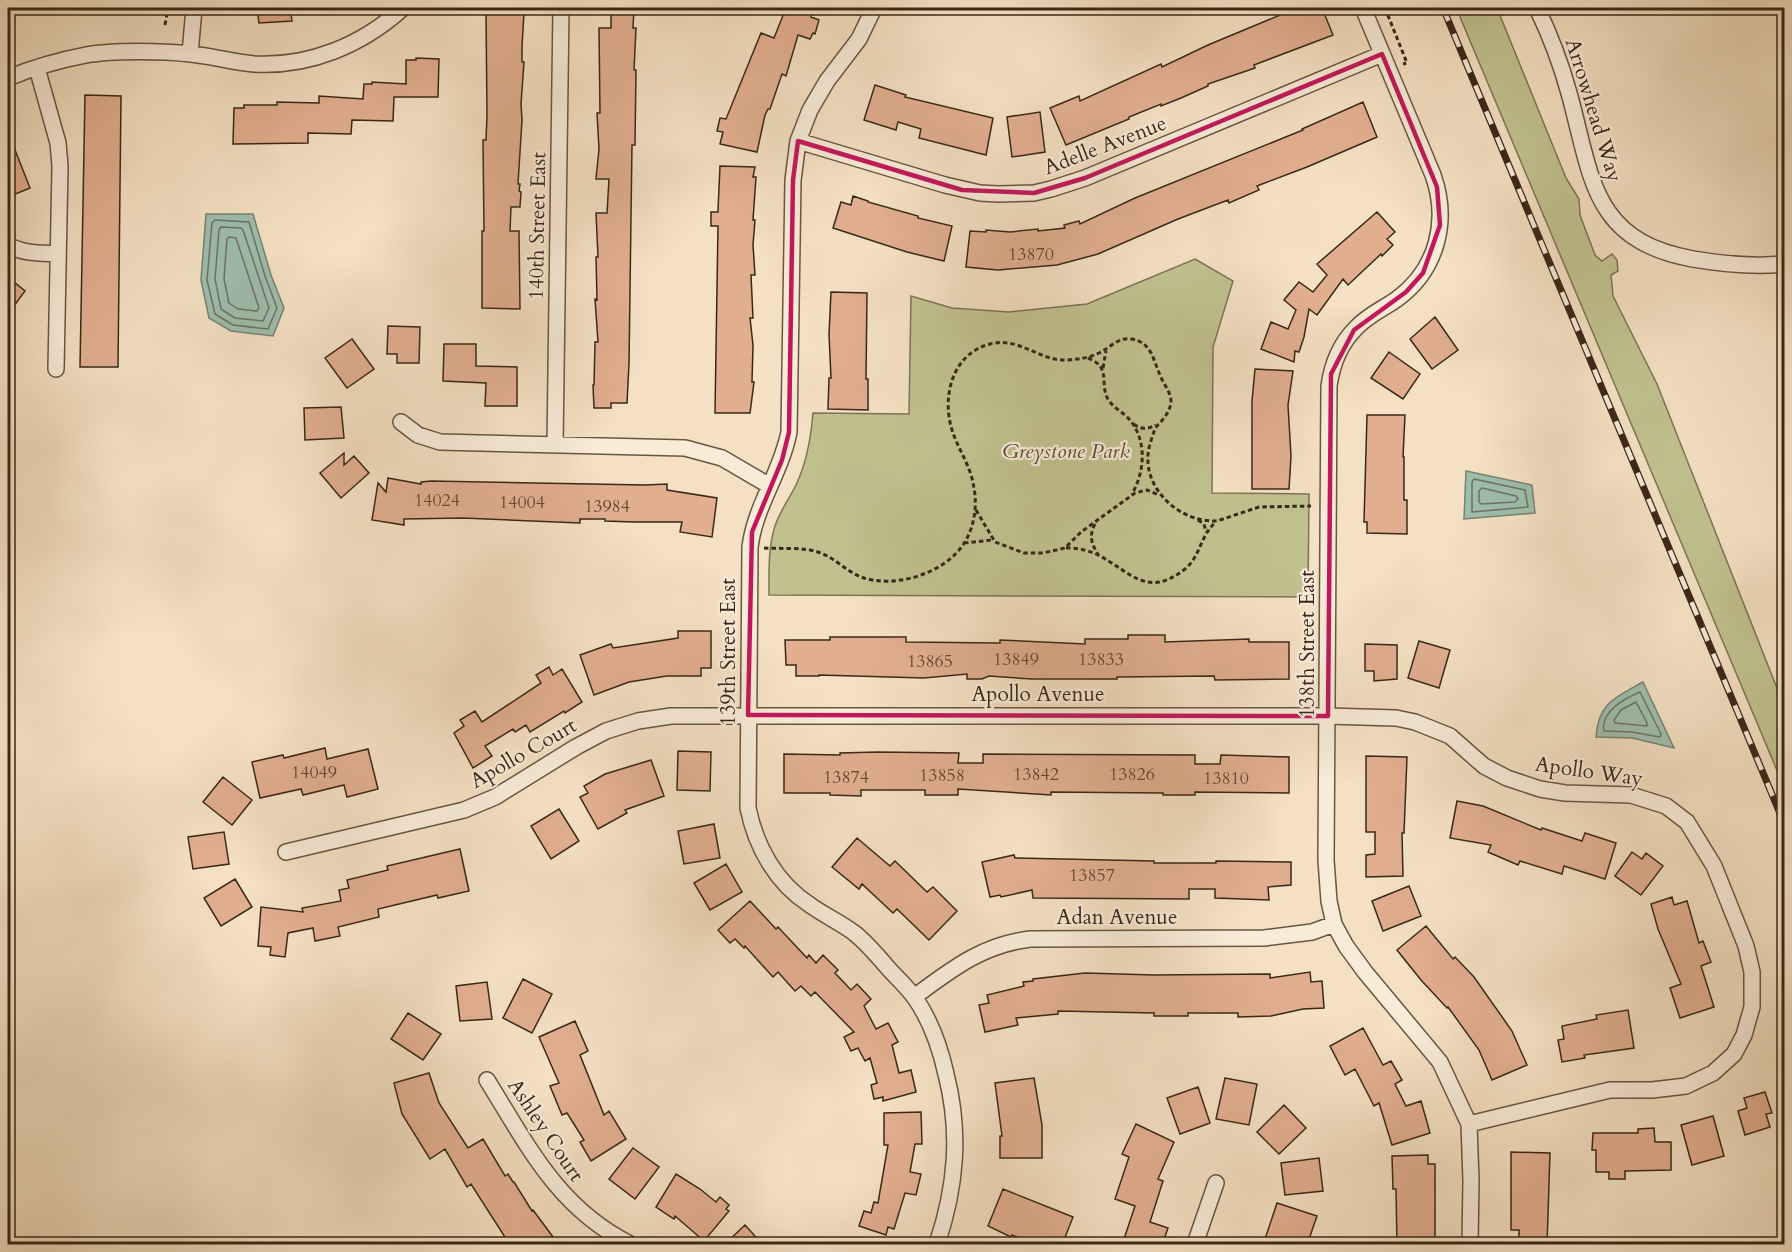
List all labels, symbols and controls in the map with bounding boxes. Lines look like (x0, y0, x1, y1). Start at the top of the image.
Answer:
street label: Arrowhead Way (1558, 35, 1629, 186)
street label: Adelle Avenue (1039, 109, 1171, 182)
street label: 140th Street East (522, 151, 553, 300)
house number: 13870 (1008, 242, 1054, 267)
park label: Greystone Park (1002, 437, 1130, 466)
house number: 14024 (414, 488, 460, 513)
house number: 14004 (499, 490, 545, 515)
house number: 13984 (584, 494, 630, 519)
street label: 138th Street East (1293, 570, 1322, 718)
street label: 139th Street East (714, 578, 743, 726)
house number: 13849 (993, 647, 1039, 672)
house number: 13833 (1078, 647, 1124, 672)
house number: 13865 (907, 649, 953, 674)
street label: Apollo Avenue (971, 680, 1105, 709)
street label: Apollo Court (465, 711, 582, 796)
street label: Apollo Way (1533, 750, 1645, 793)
house number: 14049 (291, 760, 337, 785)
house number: 13842 (1013, 762, 1059, 787)
house number: 13826 (1109, 762, 1155, 787)
house number: 13858 (919, 763, 965, 788)
house number: 13874 (823, 765, 869, 790)
house number: 13810 (1203, 766, 1249, 791)
house number: 13857 (1069, 863, 1115, 888)
street label: Adan Avenue (1057, 903, 1177, 932)
street label: Ashley Court (500, 1073, 591, 1188)

